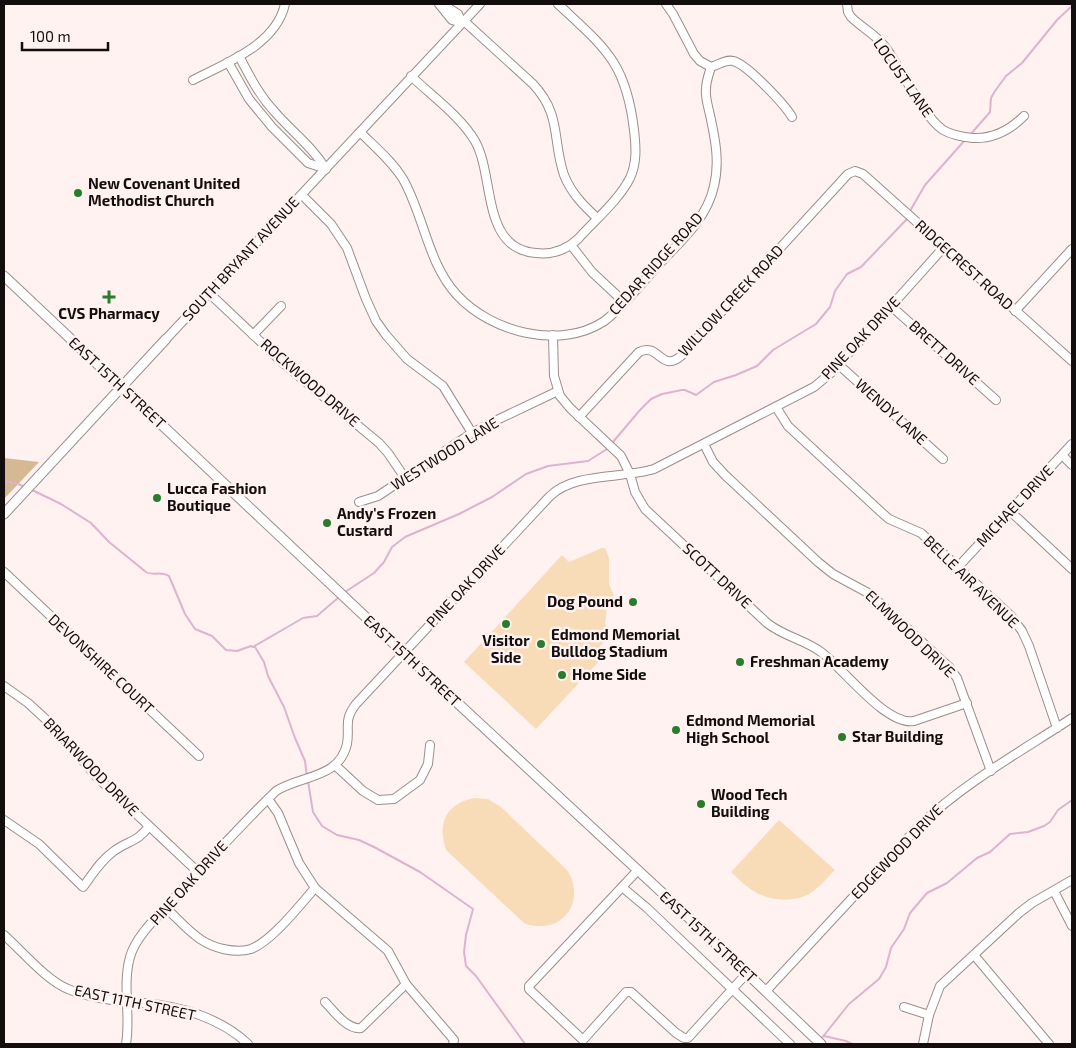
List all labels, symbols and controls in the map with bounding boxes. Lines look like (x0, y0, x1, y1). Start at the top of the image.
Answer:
scale bar (22, 20, 109, 52)
text: 100 m (30, 27, 71, 45)
street label: LOCUST LANE (870, 35, 938, 120)
place label: New Covenant United Methodist Church (88, 174, 240, 209)
marker: New Covenant United Methodist Church (72, 187, 84, 199)
street label: SOUTH BRYANT AVENUE (178, 192, 303, 324)
street label: CEDAR RIDGE ROAD (605, 208, 706, 318)
street label: RIDGECREST ROAD (912, 215, 1017, 313)
street label: WILLOW CREEK ROAD (674, 241, 787, 360)
marker: CVS Pharmacy (103, 291, 115, 303)
street label: PINE OAK DRIVE (817, 292, 903, 383)
place label: CVS Pharmacy (58, 304, 160, 323)
street label: BRETT DRIVE (906, 316, 983, 388)
street label: EAST 15TH STREET (66, 333, 170, 432)
street label: ROCKWOOD DRIVE (258, 334, 364, 430)
street label: WENDY LANE (852, 374, 931, 448)
street label: WESTWOOD LANE (387, 413, 502, 493)
street label: MICHAEL DRIVE (972, 461, 1057, 550)
place label: Lucca Fashion Boutique (167, 479, 266, 514)
marker: Lucca Fashion Boutique (151, 492, 163, 504)
place label: Andy's Frozen Custard (337, 504, 436, 539)
marker: Andy's Frozen Custard (321, 517, 333, 529)
street label: BELLE AIR AVENUE (920, 531, 1023, 631)
street label: SCOTT DRIVE (679, 539, 756, 612)
street label: PINE OAK DRIVE (422, 540, 508, 631)
street label: ELMWOOD DRIVE (862, 586, 959, 681)
place label: Dog Pound (547, 592, 623, 610)
marker: Dog Pound (627, 596, 639, 608)
street label: DEVONSHIRE COURT (45, 610, 158, 717)
street label: EAST 15TH STREET (361, 611, 465, 710)
marker: Visitor Side (500, 618, 512, 630)
place label: Edmond Memorial Bulldog Stadium (551, 625, 680, 660)
place label: Visitor Side (482, 631, 530, 666)
marker: Edmond Memorial Bulldog Stadium (535, 638, 547, 650)
place label: Freshman Academy (750, 652, 889, 671)
marker: Freshman Academy (734, 656, 746, 668)
place label: Home Side (572, 665, 646, 683)
marker: Home Side (556, 669, 568, 681)
place label: Edmond Memorial High School (686, 711, 815, 746)
street label: BRIARWOOD DRIVE (40, 714, 143, 819)
marker: Edmond Memorial High School (670, 724, 682, 736)
place label: Star Building (852, 727, 943, 745)
marker: Star Building (836, 731, 848, 743)
place label: Wood Tech Building (711, 785, 788, 820)
marker: Wood Tech Building (695, 798, 707, 810)
street label: EDGEWOOD DRIVE (847, 800, 946, 902)
street label: PINE OAK DRIVE (146, 836, 231, 928)
street label: EAST 15TH STREET (657, 887, 761, 986)
street label: EAST 11TH STREET (73, 980, 198, 1024)

